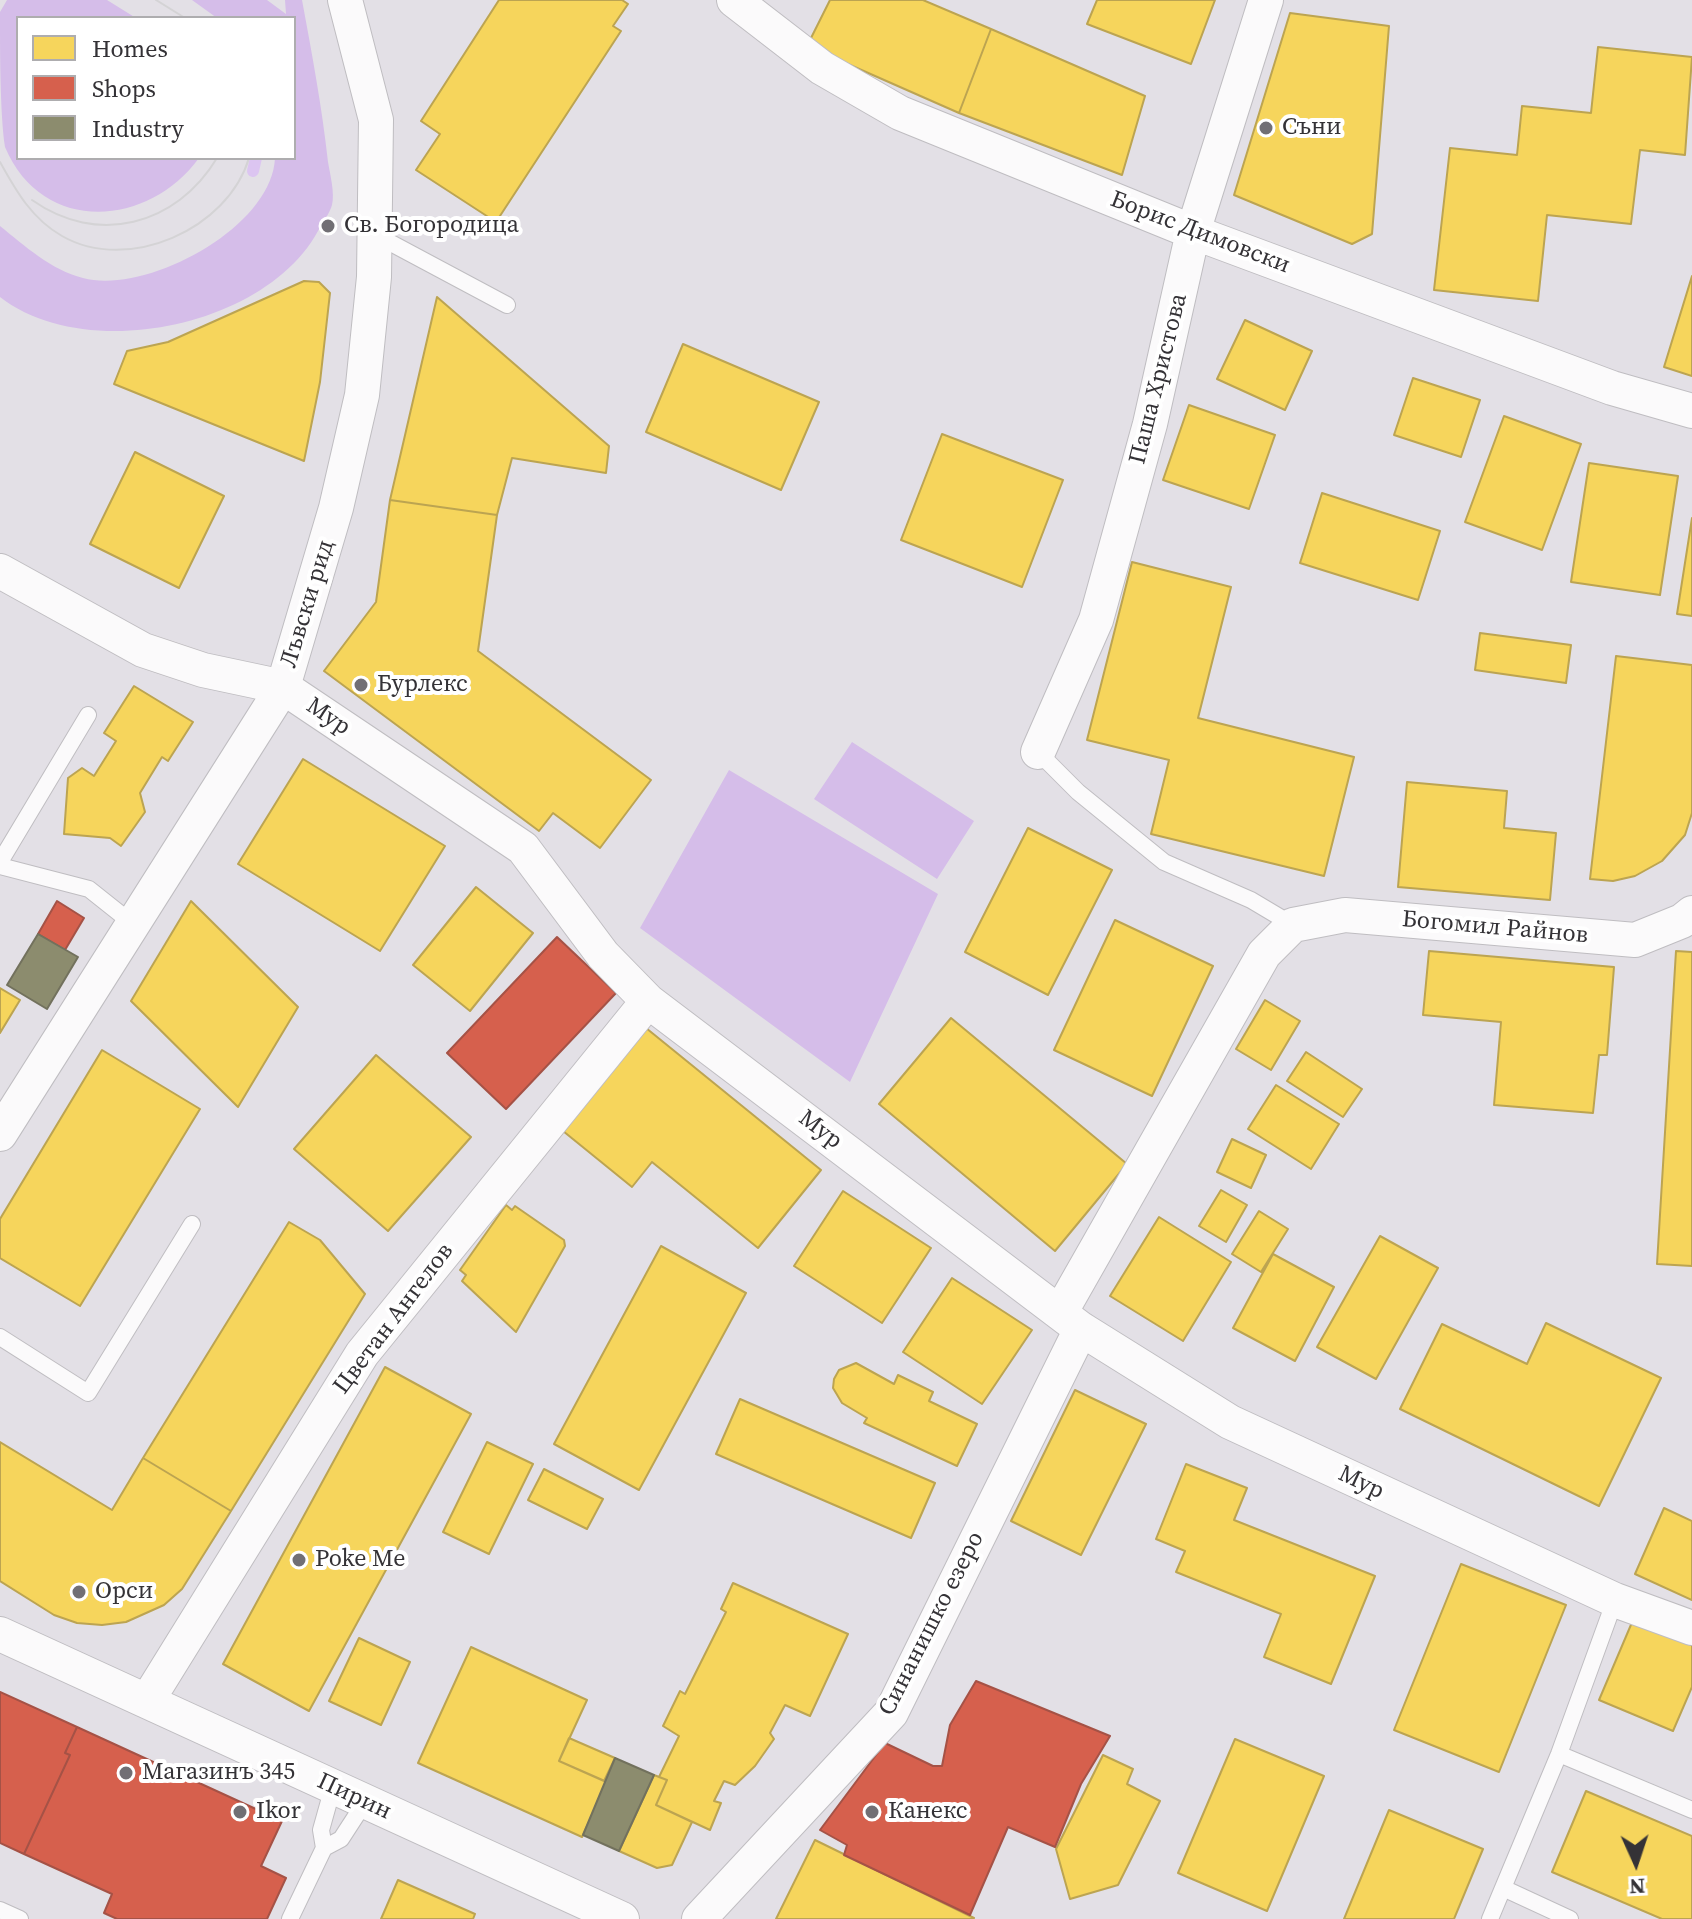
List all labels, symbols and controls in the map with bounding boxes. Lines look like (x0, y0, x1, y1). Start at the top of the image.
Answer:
legend (16, 16, 296, 160)
text: Homes (92, 32, 168, 65)
text: Shops (92, 72, 156, 105)
text: Industry (92, 112, 184, 145)
place label: Съни (1282, 114, 1342, 142)
marker: Съни (1257, 119, 1275, 137)
street label: Борис Димовски (1106, 186, 1294, 280)
place label: Св. Богородица (344, 212, 519, 240)
marker: Св. Богородица (319, 217, 337, 235)
street label: Паша Христова (1124, 291, 1194, 467)
street label: Лъвски рид (275, 537, 341, 671)
place label: Бурлекс (377, 671, 468, 699)
marker: Бурлекс (352, 676, 370, 694)
street label: Мур (300, 692, 356, 742)
street label: Богомил Райнов (1401, 906, 1589, 950)
street label: Мур (792, 1104, 848, 1156)
street label: Цветан Ангелов (328, 1238, 460, 1400)
street label: Мур (1334, 1460, 1388, 1506)
street label: Синанишко езеро (873, 1527, 991, 1721)
place label: Poke Me (315, 1546, 405, 1574)
marker: Poke Me (290, 1551, 308, 1569)
place label: Орси (95, 1578, 153, 1606)
marker: Орси (70, 1583, 88, 1601)
place label: Магазинъ 345 (142, 1759, 295, 1787)
marker: Магазинъ 345 (117, 1764, 135, 1782)
street label: Пирин (312, 1767, 396, 1827)
place label: Ikor (256, 1798, 301, 1826)
place label: Канекс (888, 1798, 967, 1826)
marker: Ikor (231, 1803, 249, 1821)
marker: Канекс (863, 1803, 881, 1821)
north arrow (1596, 1823, 1676, 1903)
text: N (1628, 1872, 1646, 1902)

